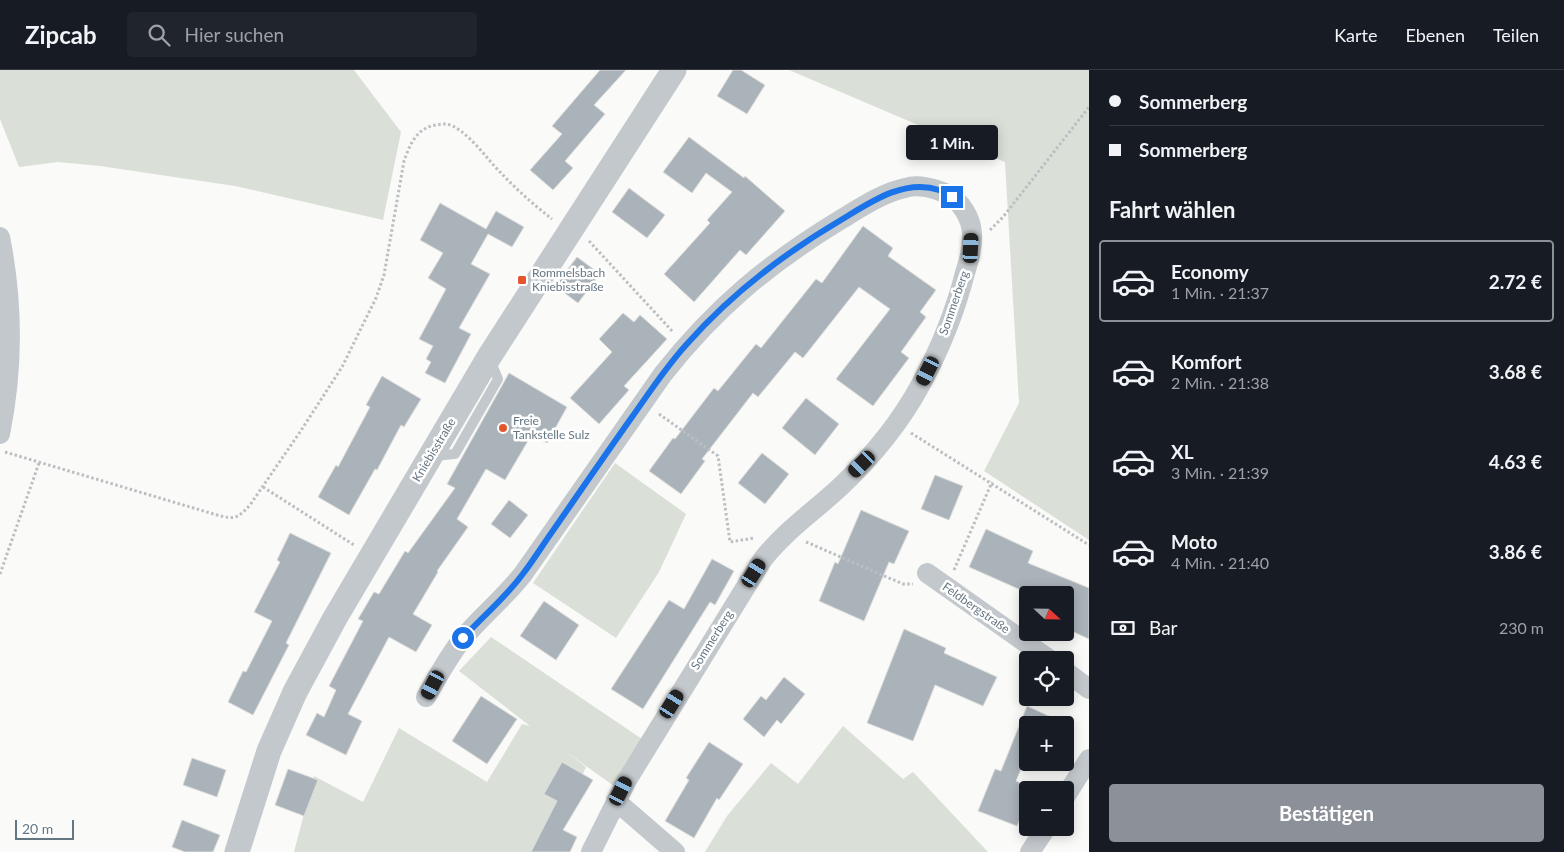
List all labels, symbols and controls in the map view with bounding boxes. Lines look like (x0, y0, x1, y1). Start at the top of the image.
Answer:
search box (127, 12, 477, 57)
text: Zipcab (25, 20, 97, 49)
icon: search (145, 21, 173, 49)
text: Hier suchen (185, 23, 284, 46)
text: Karte (1334, 24, 1377, 46)
text: Ebenen (1405, 24, 1465, 46)
text: Teilen (1493, 24, 1539, 46)
text: Sommerberg (1139, 90, 1247, 113)
callout: 1 Min. (906, 124, 998, 160)
text: 1 Min. (929, 133, 975, 152)
text: Sommerberg (1139, 138, 1247, 161)
route end (941, 186, 963, 208)
text: Fahrt wählen (1109, 196, 1236, 223)
car (962, 233, 979, 263)
icon: car (1111, 259, 1156, 304)
text: Economy (1171, 260, 1249, 283)
place label: Rommelsbach Kniebisstraße (532, 265, 605, 294)
street label: Sommerberg (935, 269, 972, 337)
text: 2.72 € (1489, 270, 1542, 293)
marker: Rommelsbach Kniebisstraße (516, 274, 528, 286)
text: 1 Min. · 21:37 (1171, 283, 1269, 302)
icon: car (1111, 349, 1156, 394)
text: Komfort (1171, 350, 1242, 373)
car (914, 354, 941, 388)
text: 3.68 € (1489, 360, 1542, 383)
text: 2 Min. · 21:38 (1171, 373, 1269, 392)
place label: Freie Tankstelle Sulz (513, 413, 590, 442)
street label: Kniebisstraße (409, 415, 458, 484)
marker: Freie Tankstelle Sulz (497, 422, 509, 434)
icon: car (1111, 439, 1156, 484)
text: XL (1171, 440, 1194, 463)
car (846, 448, 877, 480)
text: 4.63 € (1489, 450, 1542, 473)
text: 3 Min. · 21:39 (1171, 463, 1269, 482)
icon: car (1111, 529, 1156, 574)
text: Moto (1171, 530, 1217, 553)
text: 3.86 € (1489, 540, 1542, 563)
text: 4 Min. · 21:40 (1171, 553, 1269, 572)
car (739, 556, 768, 590)
street label: Feldbergstraße (940, 579, 1013, 636)
north arrow (1019, 586, 1074, 641)
map controls (1019, 586, 1074, 836)
street label: Sommerberg (687, 607, 736, 672)
icon: cash (1109, 614, 1137, 642)
text: Bar (1149, 616, 1178, 639)
text: 230 m (1499, 618, 1544, 637)
route start (452, 627, 474, 649)
button: locate (1019, 651, 1074, 706)
car (419, 668, 446, 702)
car (657, 687, 686, 721)
button: + (1019, 716, 1074, 771)
car (607, 774, 634, 808)
button: − (1019, 781, 1074, 836)
button: Bestätigen (1109, 784, 1544, 842)
scale bar (15, 817, 74, 840)
text: 20 m (22, 820, 53, 837)

